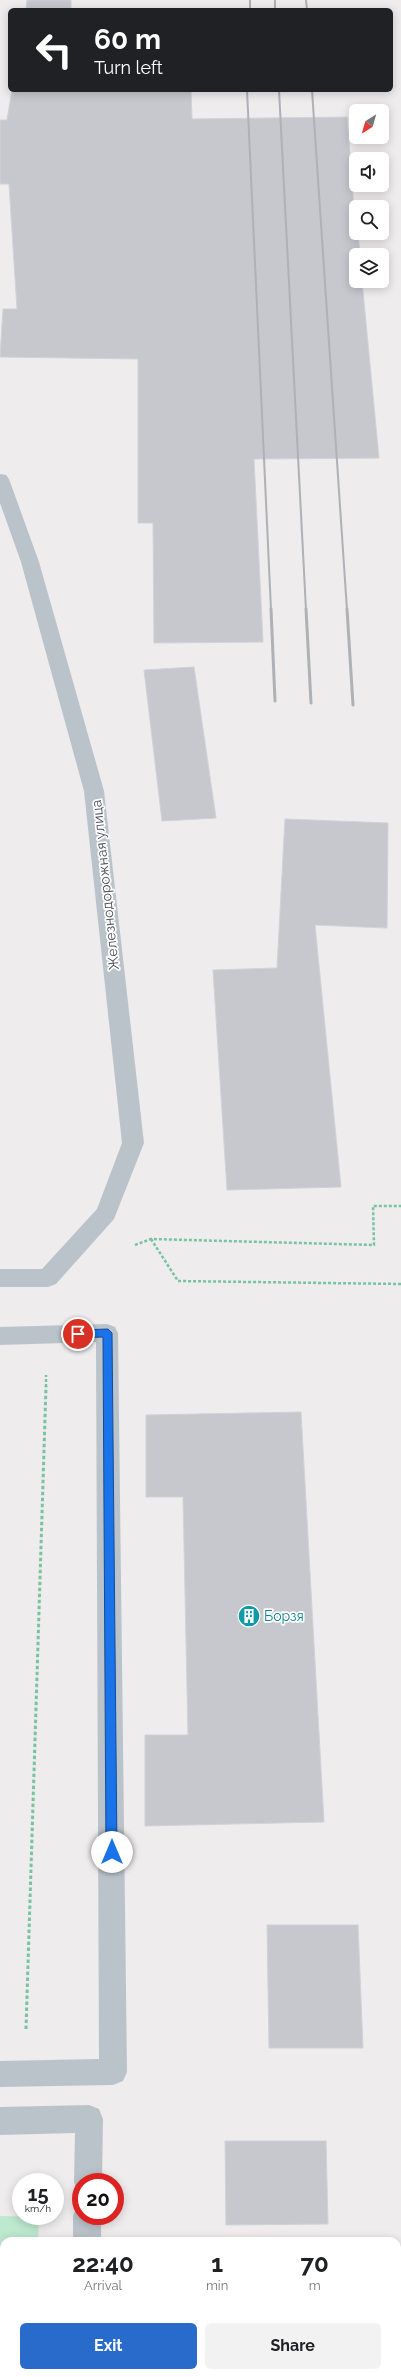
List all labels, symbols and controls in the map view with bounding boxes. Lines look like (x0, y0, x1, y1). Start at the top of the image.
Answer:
text: 60 m (94, 23, 161, 56)
icon: left (28, 24, 80, 76)
text: Turn left (94, 57, 163, 78)
north arrow (349, 104, 389, 144)
map controls (349, 104, 389, 288)
button: sound (349, 152, 389, 192)
button: search (349, 200, 389, 240)
button: layers (349, 248, 389, 288)
street label: Железнодорожная улица (88, 799, 122, 971)
pin (61, 1317, 95, 1351)
icon: arrive (67, 1323, 89, 1345)
building icon: Борзя (236, 1603, 262, 1629)
place label: Борзя (264, 1608, 304, 1624)
position arrow (91, 1831, 133, 1873)
speed limit sign: 20 (72, 2173, 124, 2225)
text: 15 (28, 2182, 48, 2206)
text: km/h (25, 2203, 51, 2214)
text: 22:40 (72, 2249, 134, 2278)
text: 1 (211, 2249, 223, 2278)
text: 70 (301, 2249, 329, 2278)
text: Arrival (84, 2278, 122, 2293)
text: min (206, 2278, 228, 2293)
text: m (309, 2278, 321, 2293)
button: Exit (20, 2323, 197, 2369)
button: Share (205, 2323, 381, 2369)

